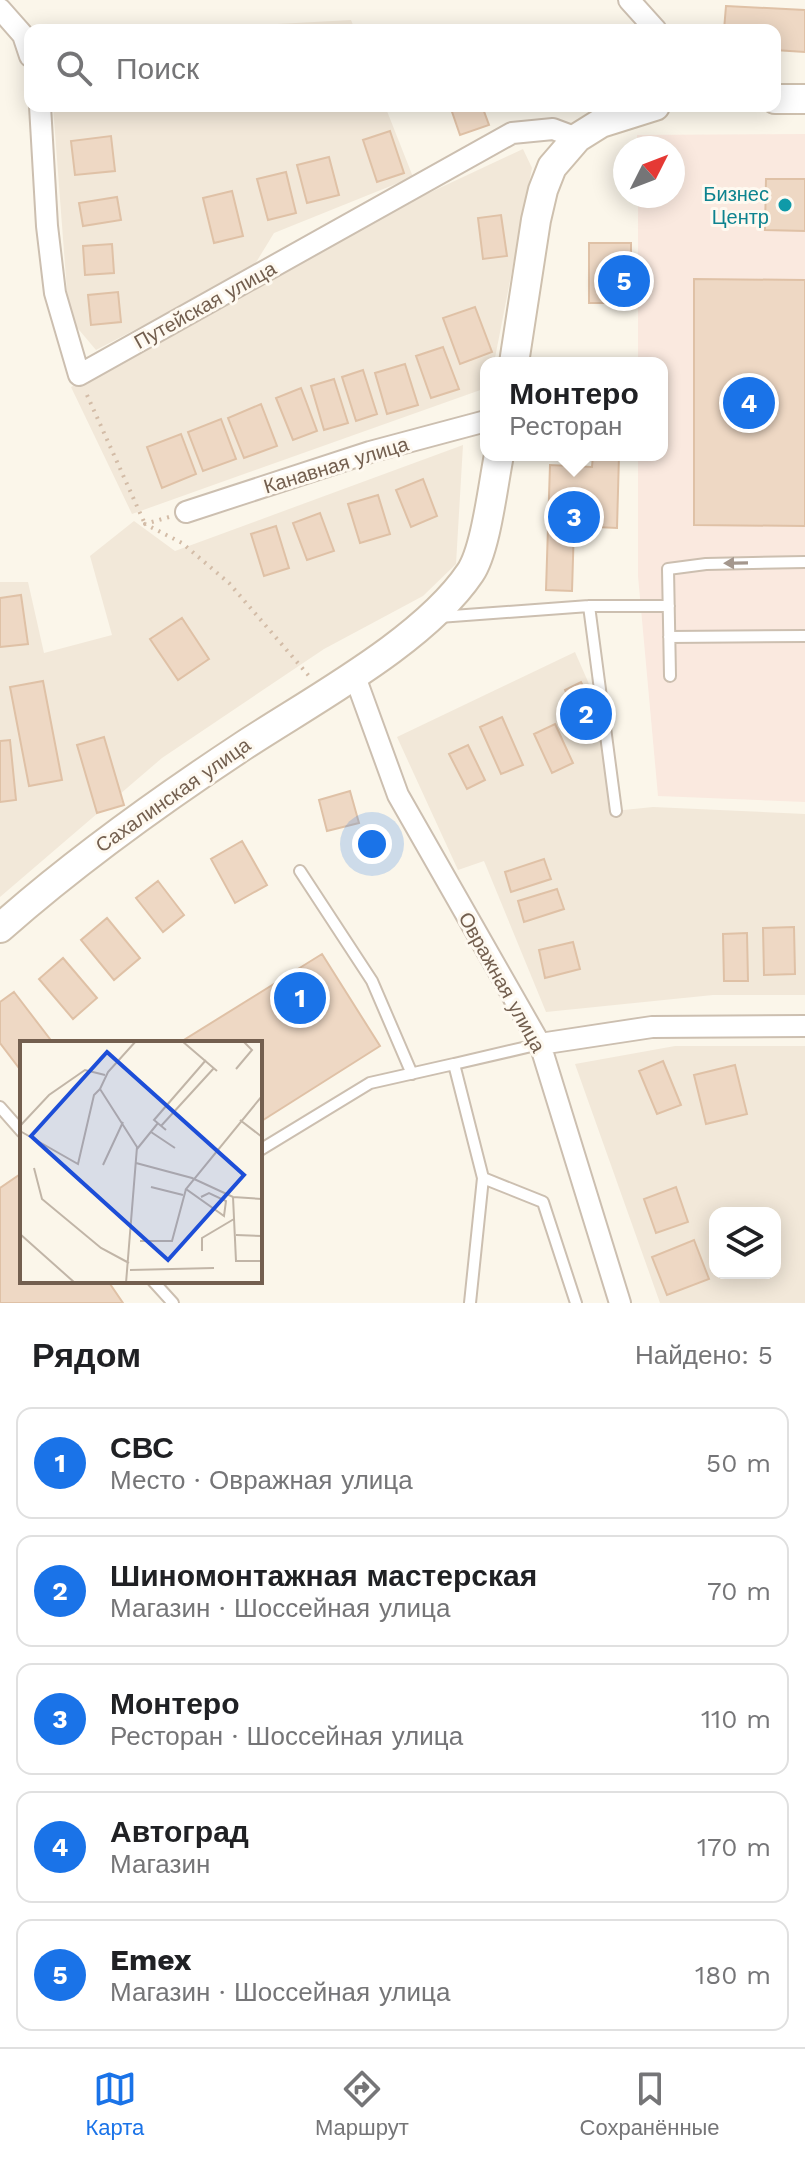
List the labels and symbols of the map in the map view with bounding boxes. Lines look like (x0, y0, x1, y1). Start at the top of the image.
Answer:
north arrow (613, 136, 685, 208)
place label: Бизнес Центр (703, 182, 769, 229)
marker: Бизнес Центр (776, 196, 794, 214)
pin: 5 (598, 251, 650, 311)
street label: Путейская улица (130, 256, 281, 354)
pin: 4 (723, 373, 775, 433)
street label: Канавная улица (261, 431, 412, 498)
pin: 3 (548, 487, 600, 547)
one-way arrow (723, 557, 748, 569)
pin: 2 (560, 684, 612, 744)
street label: Сахалинская улица (91, 732, 256, 857)
your location (352, 824, 392, 864)
street label: Овражная улица (454, 908, 551, 1057)
pin: 1 (274, 968, 326, 1028)
inset map (20, 1041, 262, 1283)

